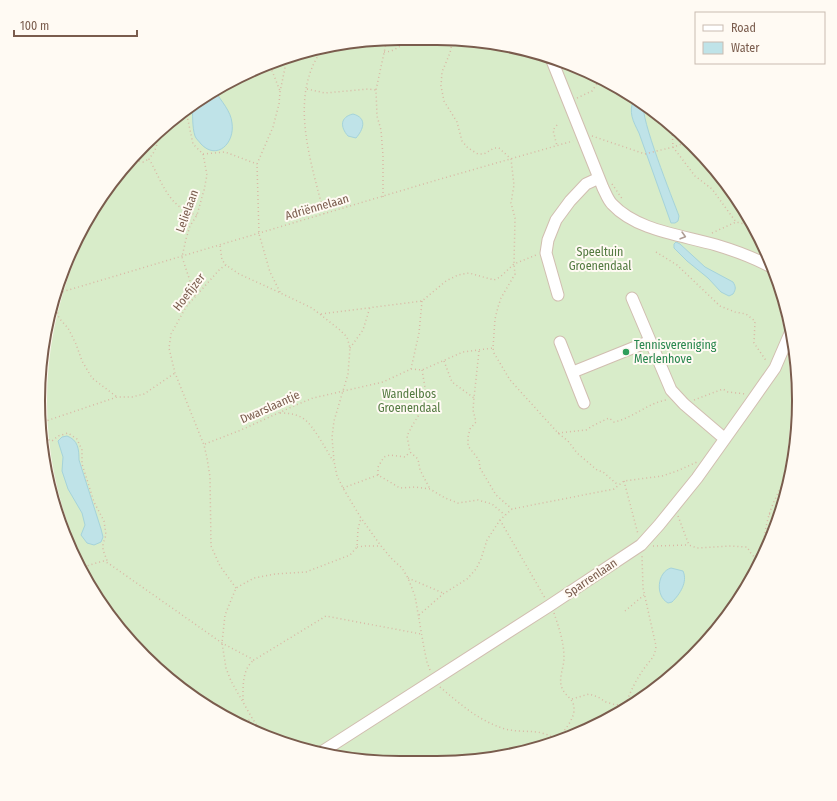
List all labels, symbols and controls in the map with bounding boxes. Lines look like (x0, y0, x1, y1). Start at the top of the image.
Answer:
scale bar (14, 12, 137, 38)
legend (695, 12, 825, 64)
text: 100 m (20, 19, 49, 33)
text: Road (731, 21, 756, 35)
text: Water (731, 41, 760, 55)
street label: Lelielaan (173, 188, 201, 234)
street label: Adriënnelaan (284, 191, 350, 223)
one-way arrow (679, 231, 686, 240)
park label: Speeltuin Groenendaal (569, 245, 631, 273)
street label: Hoefijzer (170, 270, 208, 313)
place label: Tennisvereniging Merlenhove (634, 338, 717, 366)
marker: Tennisvereniging Merlenhove (621, 347, 631, 357)
park label: Wandelbos Groenendaal (378, 387, 440, 415)
street label: Dwarslaantje (238, 388, 302, 426)
street label: Sparrenlaan (562, 556, 620, 600)

